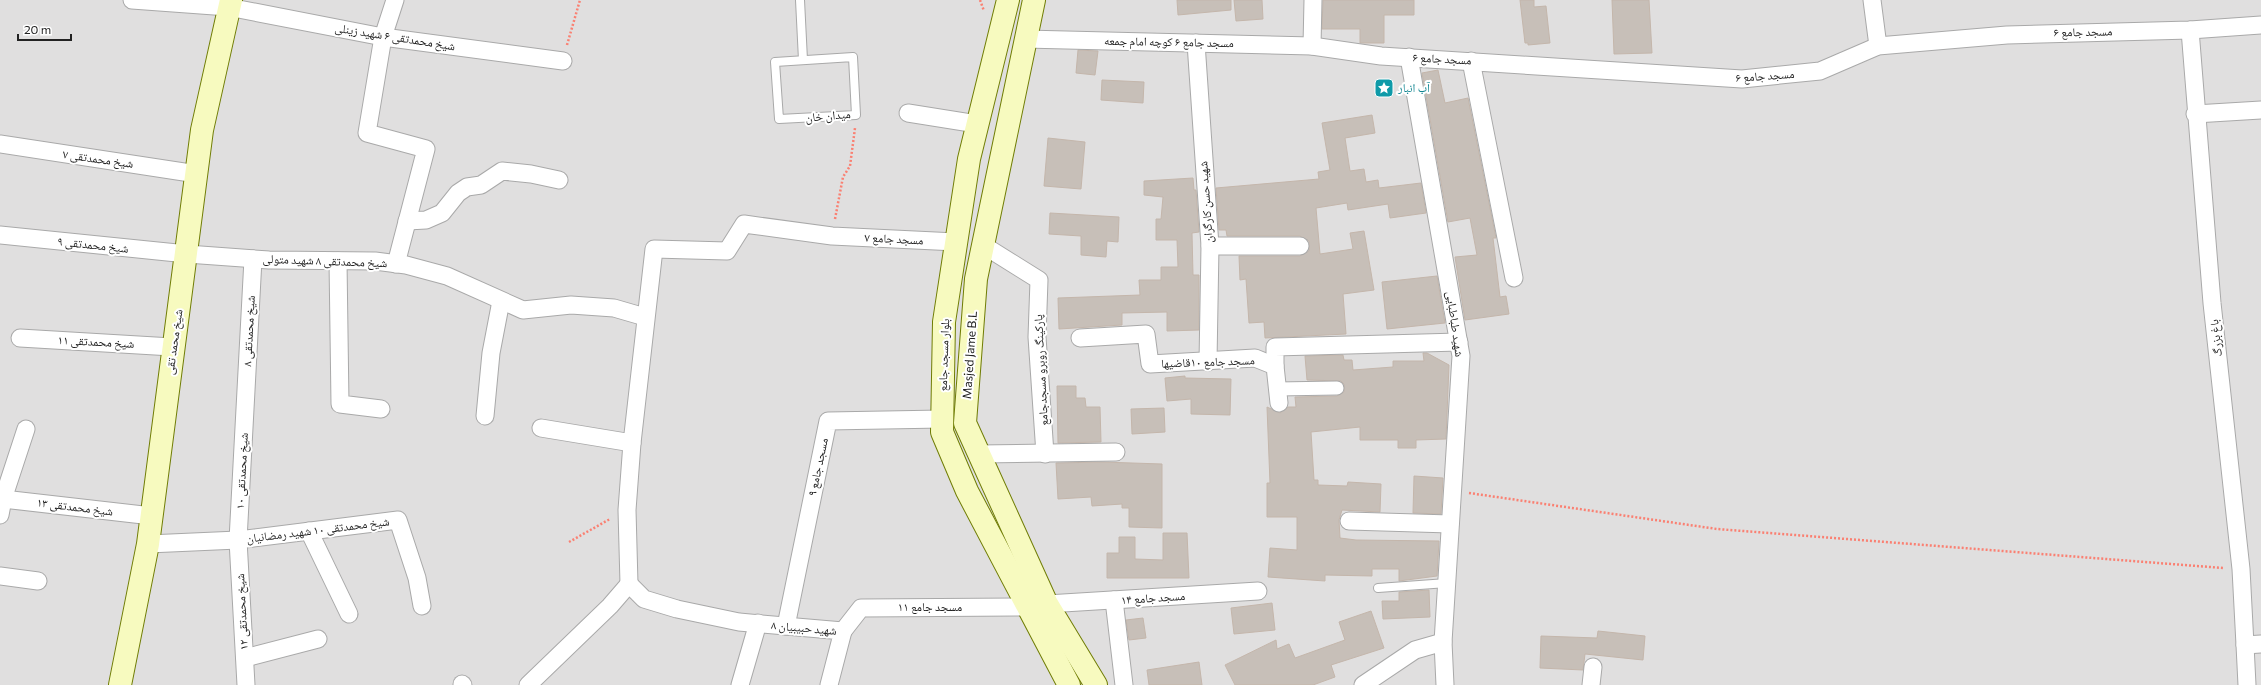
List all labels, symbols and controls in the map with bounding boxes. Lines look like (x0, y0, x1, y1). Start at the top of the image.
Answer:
scale bar (18, 16, 71, 42)
street label: شیخ محمدتقی ۶ شهید زینلی (334, 20, 457, 54)
text: 20 m (24, 22, 51, 36)
street label: مسجد جامع ۶ (2053, 23, 2113, 40)
street label: مسجد جامع ۶ کوچه امام جمعه (1104, 33, 1234, 51)
street label: مسجد جامع ۶ (1412, 49, 1472, 68)
street label: مسجد جامع ۶ (1735, 66, 1795, 85)
place icon: آب انبار (1373, 77, 1395, 99)
place label: آب انبار (1397, 80, 1431, 95)
street label: میدان خان (805, 106, 851, 125)
street label: شیخ محمدتقی ۷ (62, 146, 135, 171)
street label: شهید حسن کارگران (1195, 160, 1216, 243)
street label: مسجد جامع ۷ (864, 229, 924, 248)
street label: شیخ محمدتقی ۹ (57, 233, 129, 256)
street label: شیخ محمدتقی ۸ شهید متولی (262, 251, 388, 270)
street label: شهید طباطبایی (1443, 290, 1468, 358)
street label: شیخ محمدتقی ۸ (239, 295, 258, 367)
street label: شیخ محمد تقی (161, 308, 186, 376)
street label: Masjed Jame B.L (959, 310, 980, 399)
street label: پارکینگ روبرو مسجدجامع (1030, 313, 1051, 426)
street label: بلوار مسجد جامع (935, 318, 953, 392)
street label: باغ بزرگ (2206, 319, 2226, 357)
street label: شیخ محمدتقی ۱۱ (57, 332, 135, 351)
street label: مسجد جامع ۱۰قاضیها (1161, 352, 1255, 371)
street label: شیخ محمدتقی ۱۰ (232, 432, 251, 510)
street label: مسجد جامع ۹ (804, 436, 831, 497)
street label: شیخ محمدتقی ۱۳ (36, 494, 114, 519)
street label: شیخ محمدتقی ۱۰ شهید رمضانیان (246, 513, 390, 546)
street label: شیخ محمدتقی ۱۲ (232, 573, 251, 651)
street label: مسجد جامع ۱۴ (1120, 588, 1186, 607)
street label: مسجد جامع ۱۱ (898, 599, 962, 614)
street label: شهید حبیبیان ۸ (771, 617, 838, 638)

